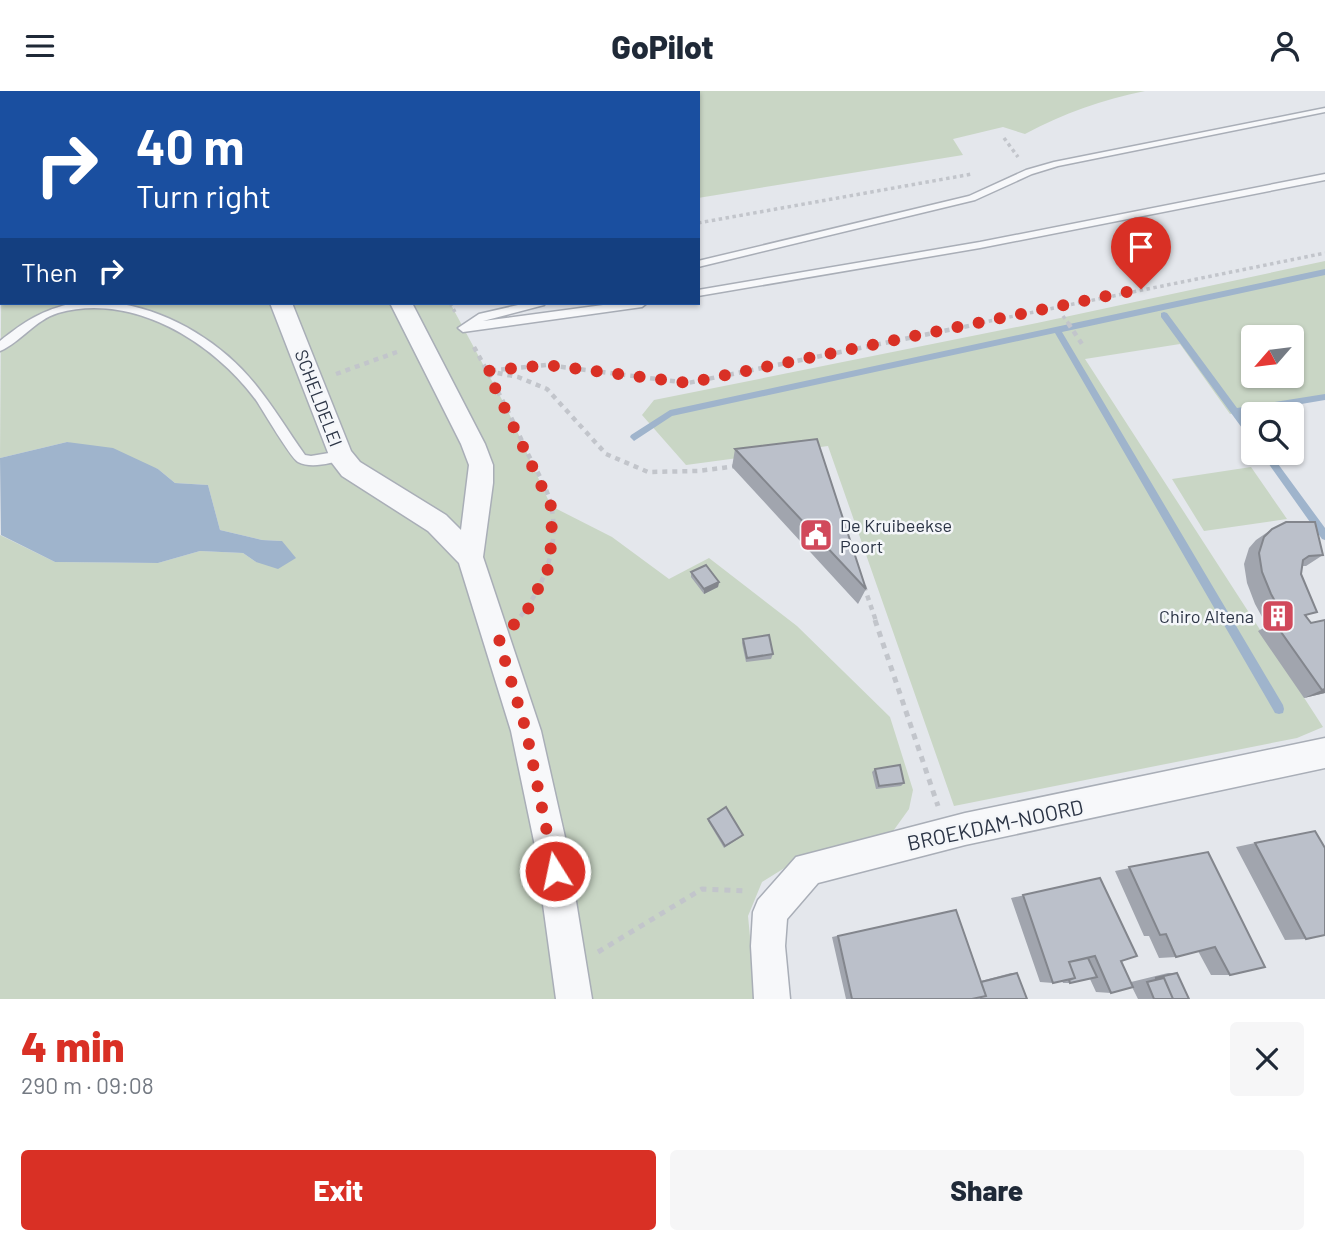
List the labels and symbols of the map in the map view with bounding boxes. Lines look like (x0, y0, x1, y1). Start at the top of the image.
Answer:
pin (1111, 217, 1171, 289)
north arrow (1241, 325, 1304, 389)
street label: SCHELDELEI (290, 346, 348, 450)
place label: De Kruibeekse Poort (840, 514, 952, 557)
public building icon: De Kruibeekse Poort (797, 516, 835, 554)
building icon: Chiro Altena (1259, 597, 1297, 635)
place label: Chiro Altena (1159, 605, 1254, 627)
street label: BROEKDAM-NOORD (905, 793, 1085, 855)
position arrow (518, 834, 592, 908)

